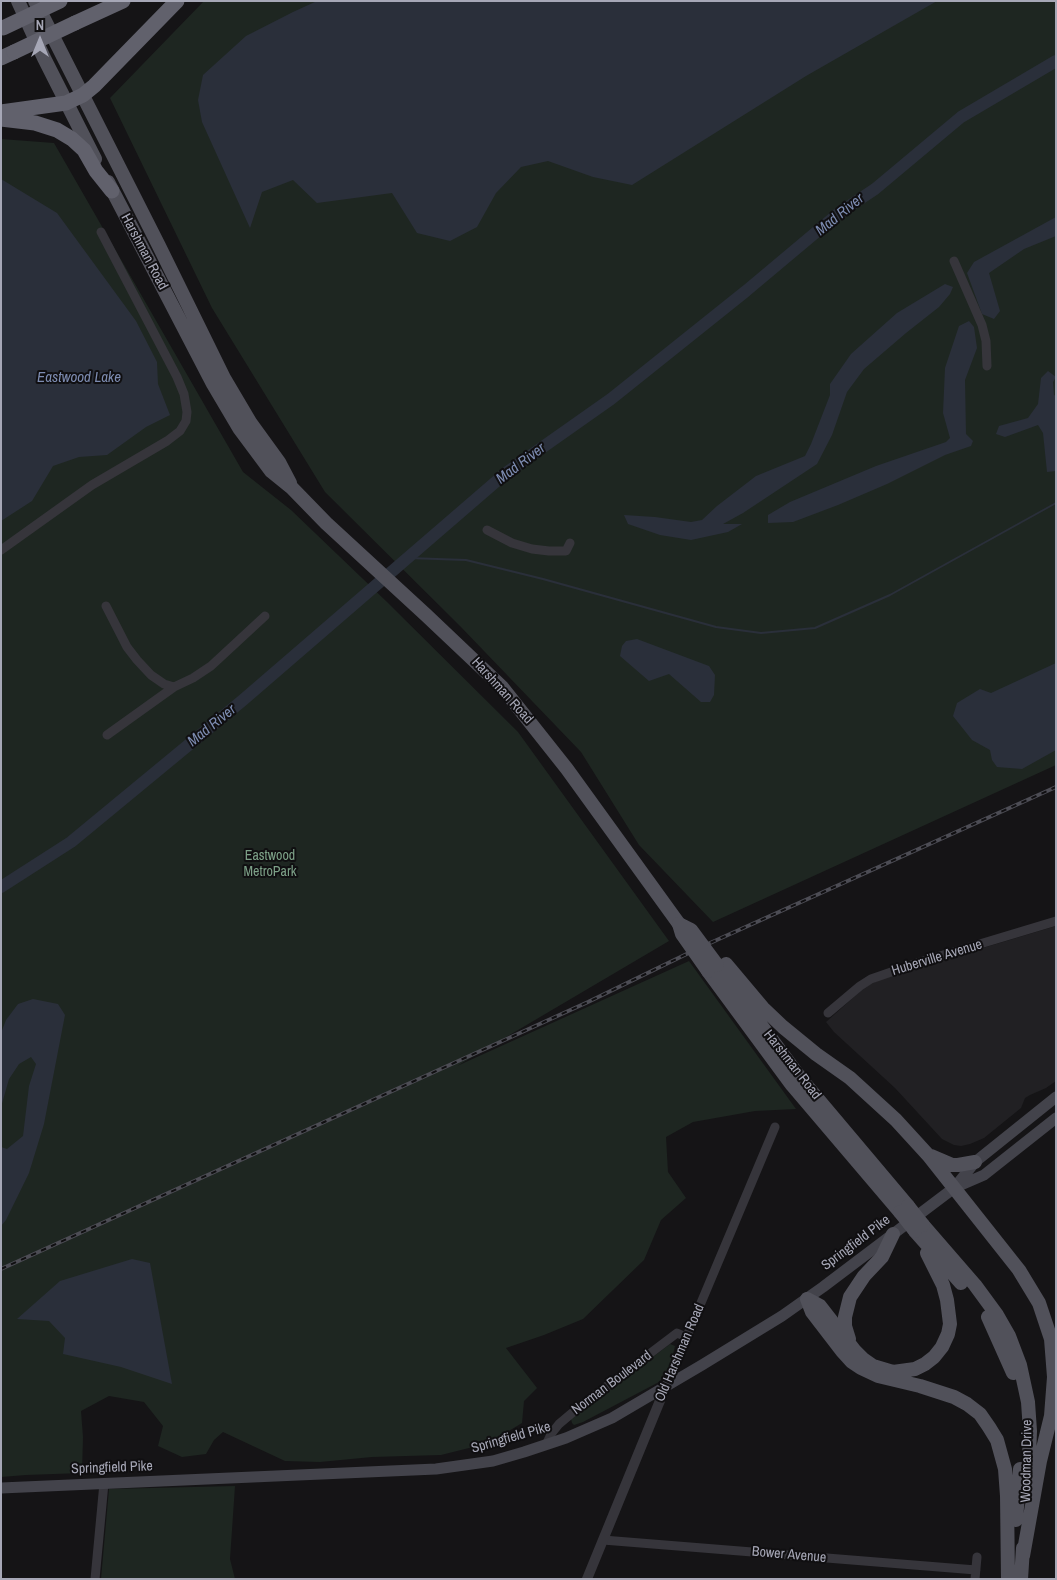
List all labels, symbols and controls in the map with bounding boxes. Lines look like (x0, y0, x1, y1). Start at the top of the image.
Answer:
north arrow (15, 15, 65, 65)
text: N (36, 16, 44, 34)
water label: Mad River (812, 190, 868, 240)
street label: Harshman Road (117, 211, 171, 293)
water label: Eastwood Lake (37, 369, 121, 387)
water label: Mad River (493, 440, 549, 488)
street label: Harshman Road (468, 654, 536, 728)
water label: Mad River (184, 701, 240, 751)
park label: Eastwood MetroPark (244, 848, 296, 880)
street label: Huberville Avenue (890, 936, 984, 980)
street label: Harshman Road (760, 1027, 824, 1103)
street label: Springfield Pike (818, 1212, 894, 1274)
street label: Old Harshman Road (652, 1302, 708, 1404)
street label: Norman Boulevard (569, 1347, 655, 1419)
street label: Springfield Pike (469, 1419, 553, 1457)
street label: Woodman Drive (1018, 1419, 1036, 1503)
street label: Springfield Pike (71, 1458, 153, 1478)
street label: Bower Avenue (751, 1543, 827, 1567)

